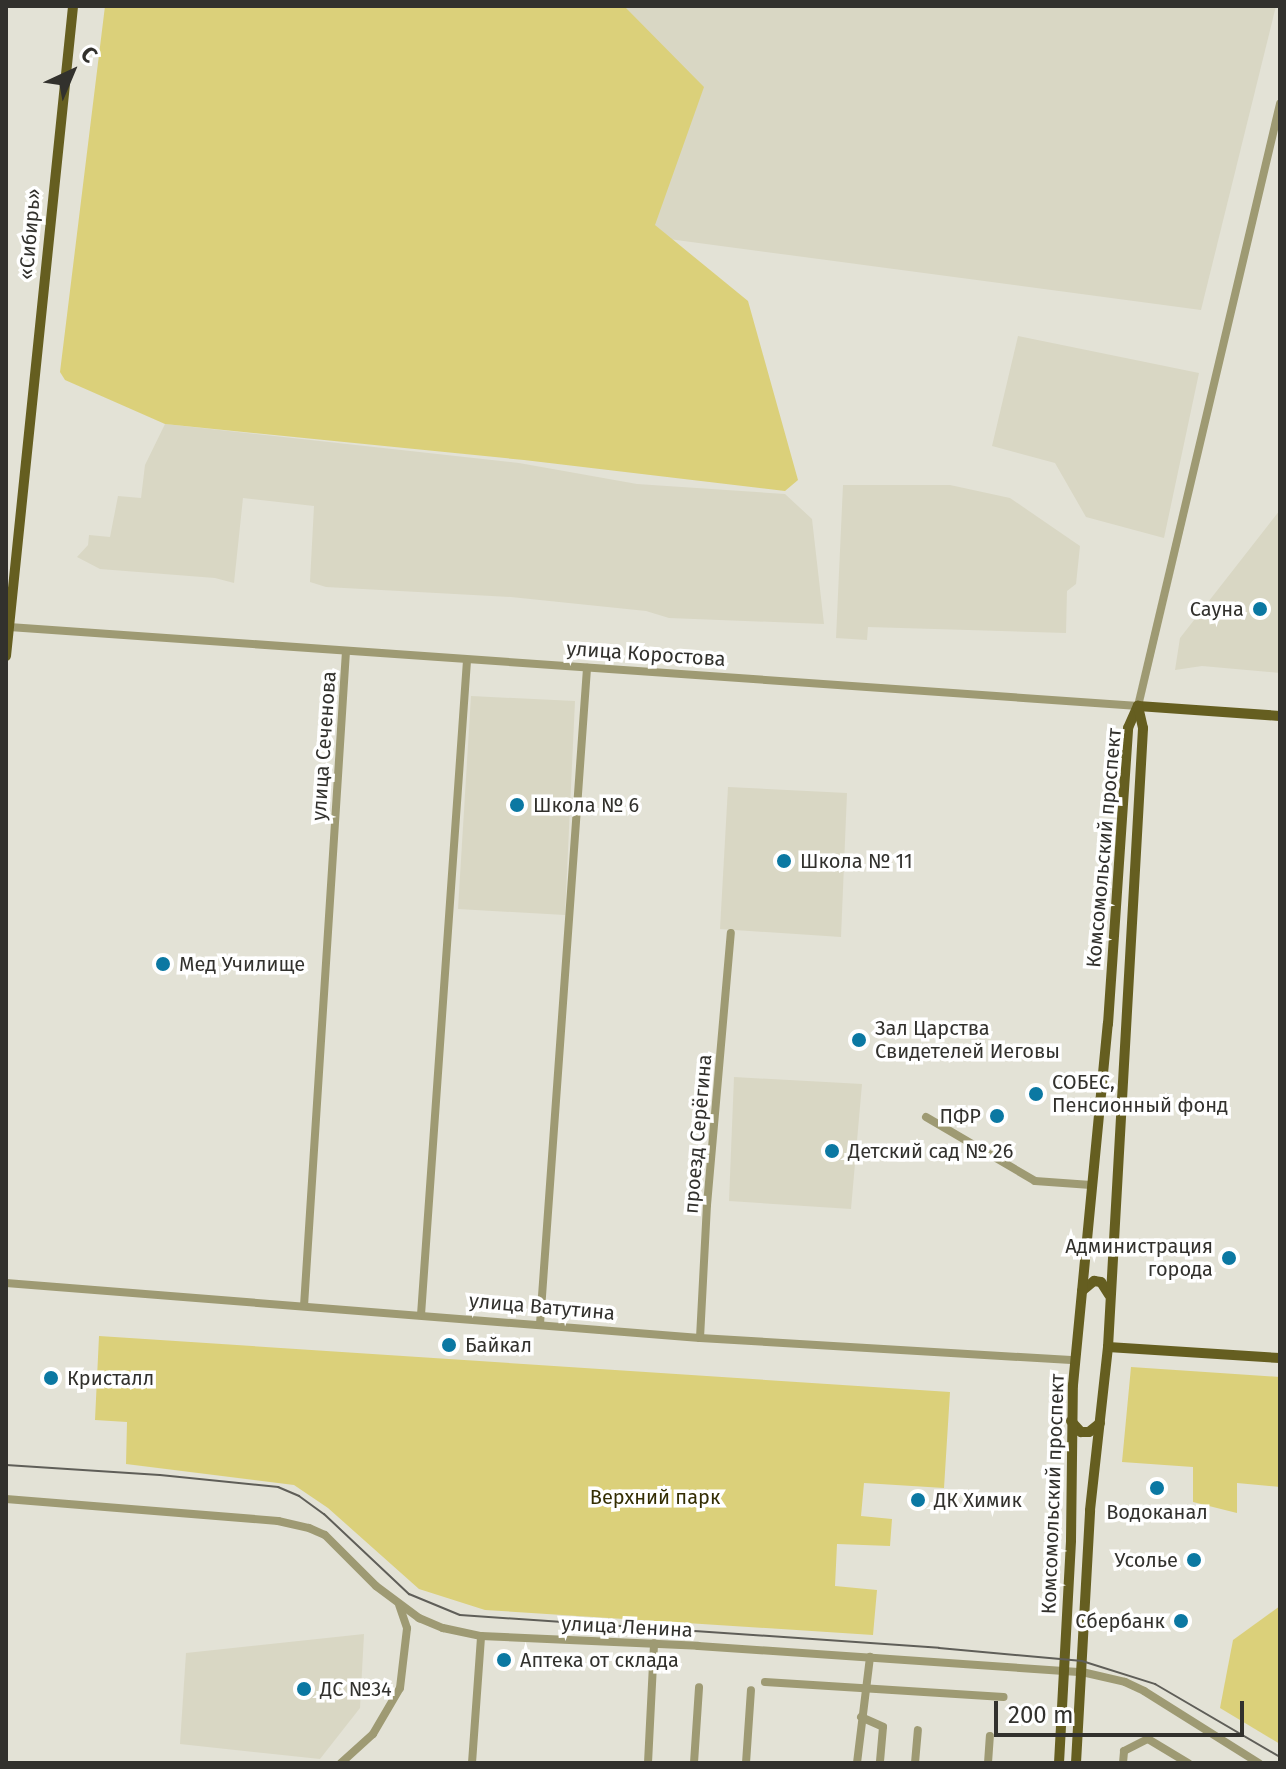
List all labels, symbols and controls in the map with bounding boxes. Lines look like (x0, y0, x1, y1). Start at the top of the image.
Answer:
north arrow (32, 32, 112, 112)
text: С (75, 40, 103, 68)
street label: «Сибирь» (14, 187, 46, 281)
place label: Сауна (1190, 597, 1244, 621)
marker: Сауна (1251, 600, 1269, 618)
street label: улица Коростова (566, 636, 726, 672)
street label: улица Сеченова (307, 670, 341, 822)
street label: Комсомольский проспект (1082, 727, 1126, 969)
place label: Школа № 6 (533, 793, 639, 817)
marker: Школа № 6 (508, 796, 526, 814)
place label: Школа № 11 (800, 849, 913, 873)
marker: Школа № 11 (775, 852, 793, 870)
place label: Мед Училище (179, 952, 305, 976)
marker: Мед Училище (154, 955, 172, 973)
place label: Зал Царства Свидетелей Иеговы (875, 1016, 1060, 1063)
marker: Зал Царства Свидетелей Иеговы (850, 1031, 868, 1049)
street label: проезд Серёгина (679, 1053, 717, 1215)
place label: СОБЕС, Пенсионный фонд (1052, 1070, 1228, 1117)
marker: СОБЕС, Пенсионный фонд (1027, 1085, 1045, 1103)
place label: ПФР (939, 1104, 981, 1128)
marker: ПФР (988, 1107, 1006, 1125)
place label: Детский сад № 26 (848, 1139, 1013, 1163)
marker: Детский сад № 26 (823, 1142, 841, 1160)
place label: Администрация города (1065, 1234, 1213, 1281)
marker: Администрация города (1220, 1249, 1238, 1267)
street label: улица Ватутина (468, 1289, 616, 1325)
place label: Байкал (465, 1333, 532, 1357)
marker: Байкал (440, 1336, 458, 1354)
place label: Кристалл (67, 1366, 154, 1390)
marker: Кристалл (42, 1369, 60, 1387)
street label: Комсомольский проспект (1037, 1373, 1069, 1615)
marker: Водоканал (1148, 1479, 1166, 1497)
park label: Верхний парк (590, 1485, 720, 1509)
place label: ДК Химик (934, 1488, 1022, 1512)
marker: ДК Химик (909, 1491, 927, 1509)
place label: Водоканал (1106, 1500, 1208, 1524)
place label: Усолье (1115, 1548, 1178, 1572)
marker: Усолье (1185, 1551, 1203, 1569)
place label: Сбербанк (1075, 1609, 1165, 1633)
street label: улица Ленина (561, 1612, 693, 1642)
marker: Сбербанк (1172, 1612, 1190, 1630)
place label: Аптека от склада (520, 1648, 679, 1672)
marker: Аптека от склада (495, 1651, 513, 1669)
place label: ДС №34 (320, 1677, 392, 1701)
marker: ДС №34 (295, 1680, 313, 1698)
scale bar (998, 1685, 1248, 1735)
text: 200 m (1008, 1701, 1074, 1729)

